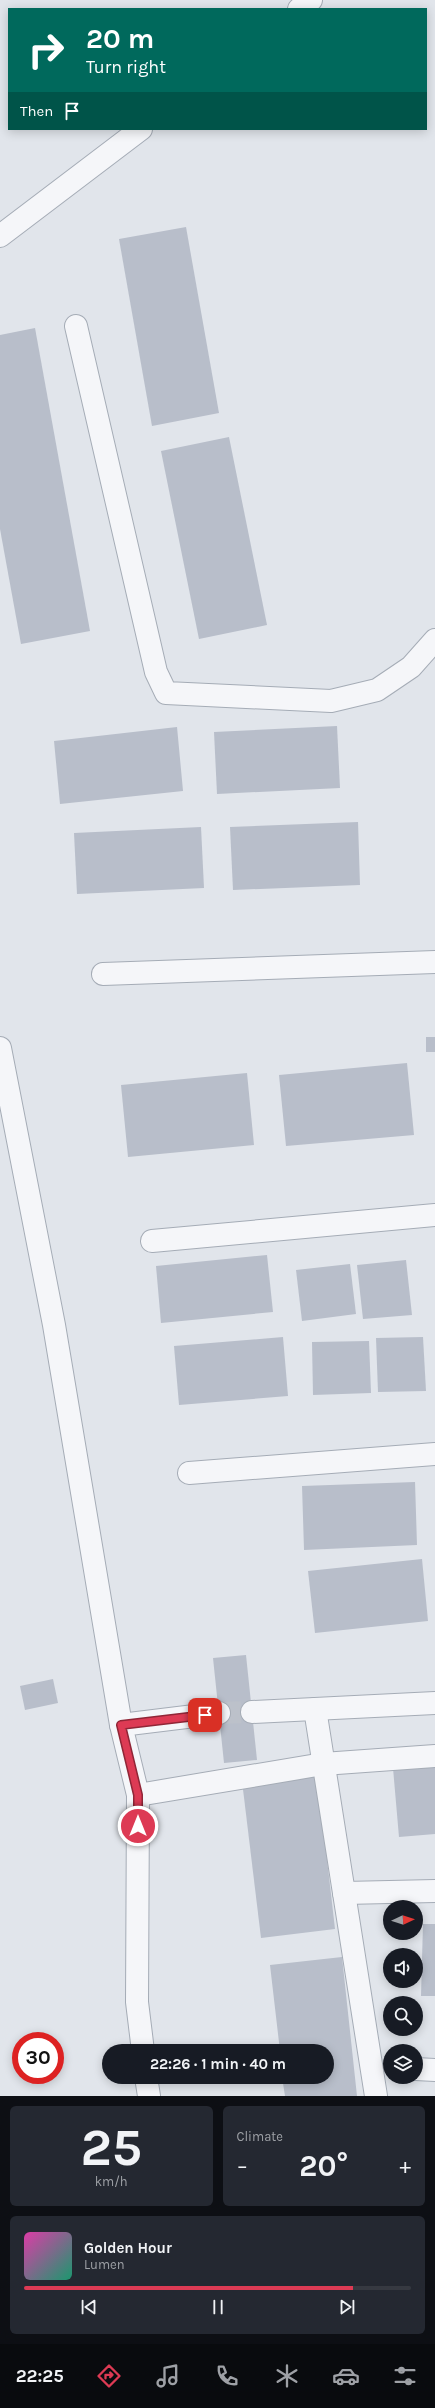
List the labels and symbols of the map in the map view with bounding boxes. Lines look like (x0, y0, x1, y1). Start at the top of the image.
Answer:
pin (188, 1698, 222, 1732)
position arrow (117, 1805, 159, 1847)
north arrow (383, 1900, 423, 1940)
speed limit sign: 30 (12, 2032, 64, 2084)

